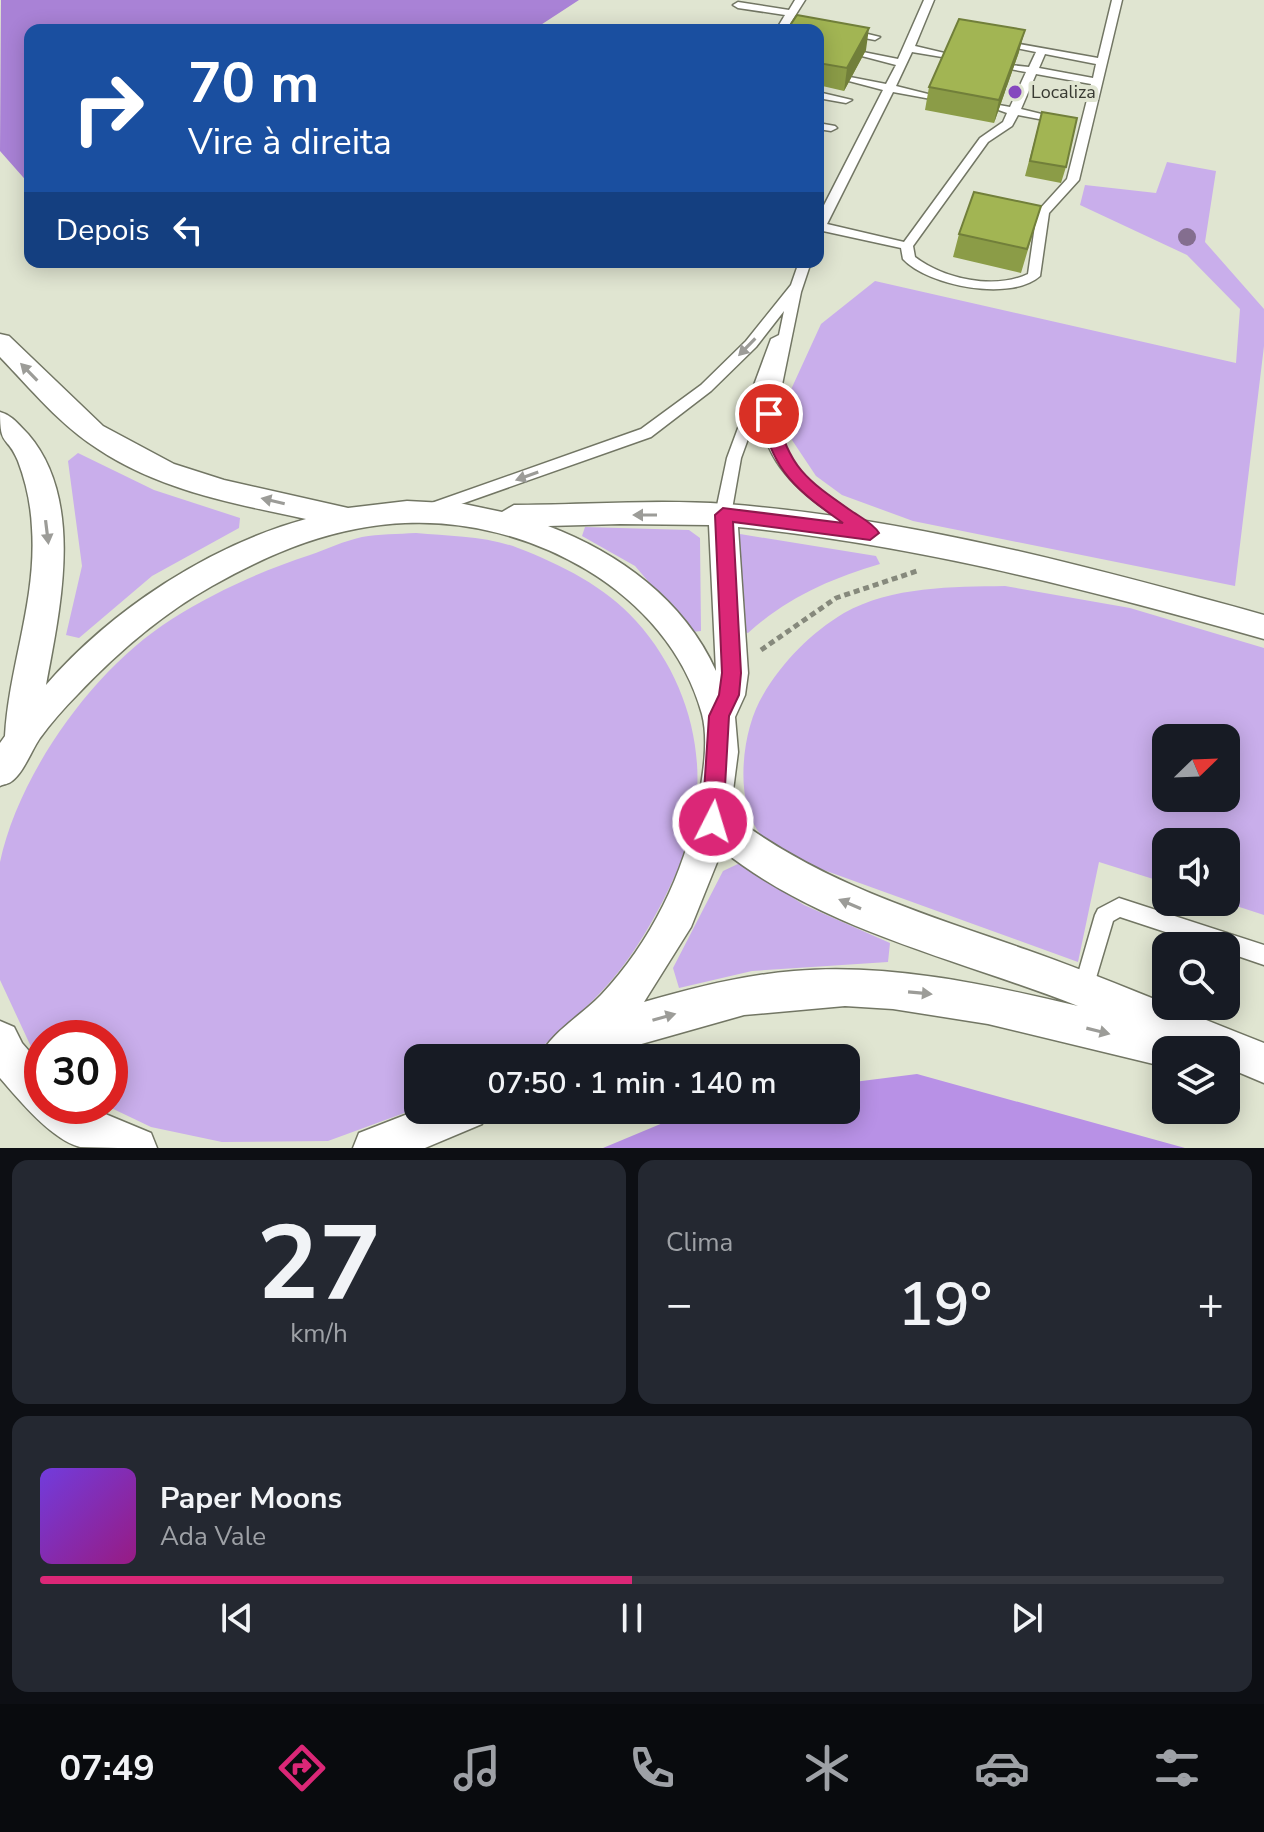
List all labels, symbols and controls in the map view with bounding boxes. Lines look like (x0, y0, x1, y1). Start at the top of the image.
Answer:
text: 70 m (188, 45, 319, 122)
icon: right (56, 56, 160, 160)
place label: Localiza (1031, 80, 1096, 104)
marker: Localiza (1006, 83, 1024, 101)
text: Vire à direita (188, 118, 392, 167)
icon: left (166, 208, 210, 252)
text: Depois (56, 210, 150, 251)
one-way arrow (739, 337, 757, 356)
one-way arrow (20, 363, 39, 382)
pin (735, 380, 803, 448)
icon: arrive (747, 392, 791, 436)
one-way arrow (514, 470, 538, 483)
one-way arrow (261, 494, 286, 507)
one-way arrow (632, 509, 657, 521)
one-way arrow (41, 520, 54, 545)
north arrow (1152, 724, 1240, 812)
map controls (1152, 724, 1240, 1124)
position arrow (671, 780, 755, 864)
button: sound (1152, 828, 1240, 916)
one-way arrow (838, 897, 861, 911)
button: search (1152, 932, 1240, 1020)
one-way arrow (908, 987, 933, 1000)
one-way arrow (652, 1010, 676, 1023)
speed limit sign: 30 (24, 1020, 128, 1124)
one-way arrow (1085, 1025, 1110, 1038)
button: layers (1152, 1036, 1240, 1124)
text: 07:50 · 1 min · 140 m (487, 1063, 777, 1104)
text: 27 (257, 1193, 381, 1335)
text: Clima (666, 1225, 733, 1260)
text: 19° (898, 1264, 992, 1346)
text: − (666, 1275, 692, 1335)
text: + (1198, 1275, 1224, 1335)
text: km/h (290, 1316, 348, 1351)
text: Paper Moons (160, 1478, 342, 1519)
text: Ada Vale (160, 1519, 266, 1554)
icon: previous (215, 1596, 259, 1640)
icon: pause (610, 1596, 654, 1640)
icon: next (1005, 1596, 1049, 1640)
icon: directions (274, 1740, 330, 1796)
icon: music (449, 1740, 505, 1796)
icon: phone (624, 1740, 680, 1796)
icon: climate (799, 1740, 855, 1796)
icon: car (974, 1740, 1030, 1796)
icon: filters (1149, 1740, 1205, 1796)
text: 07:49 (59, 1744, 155, 1793)

